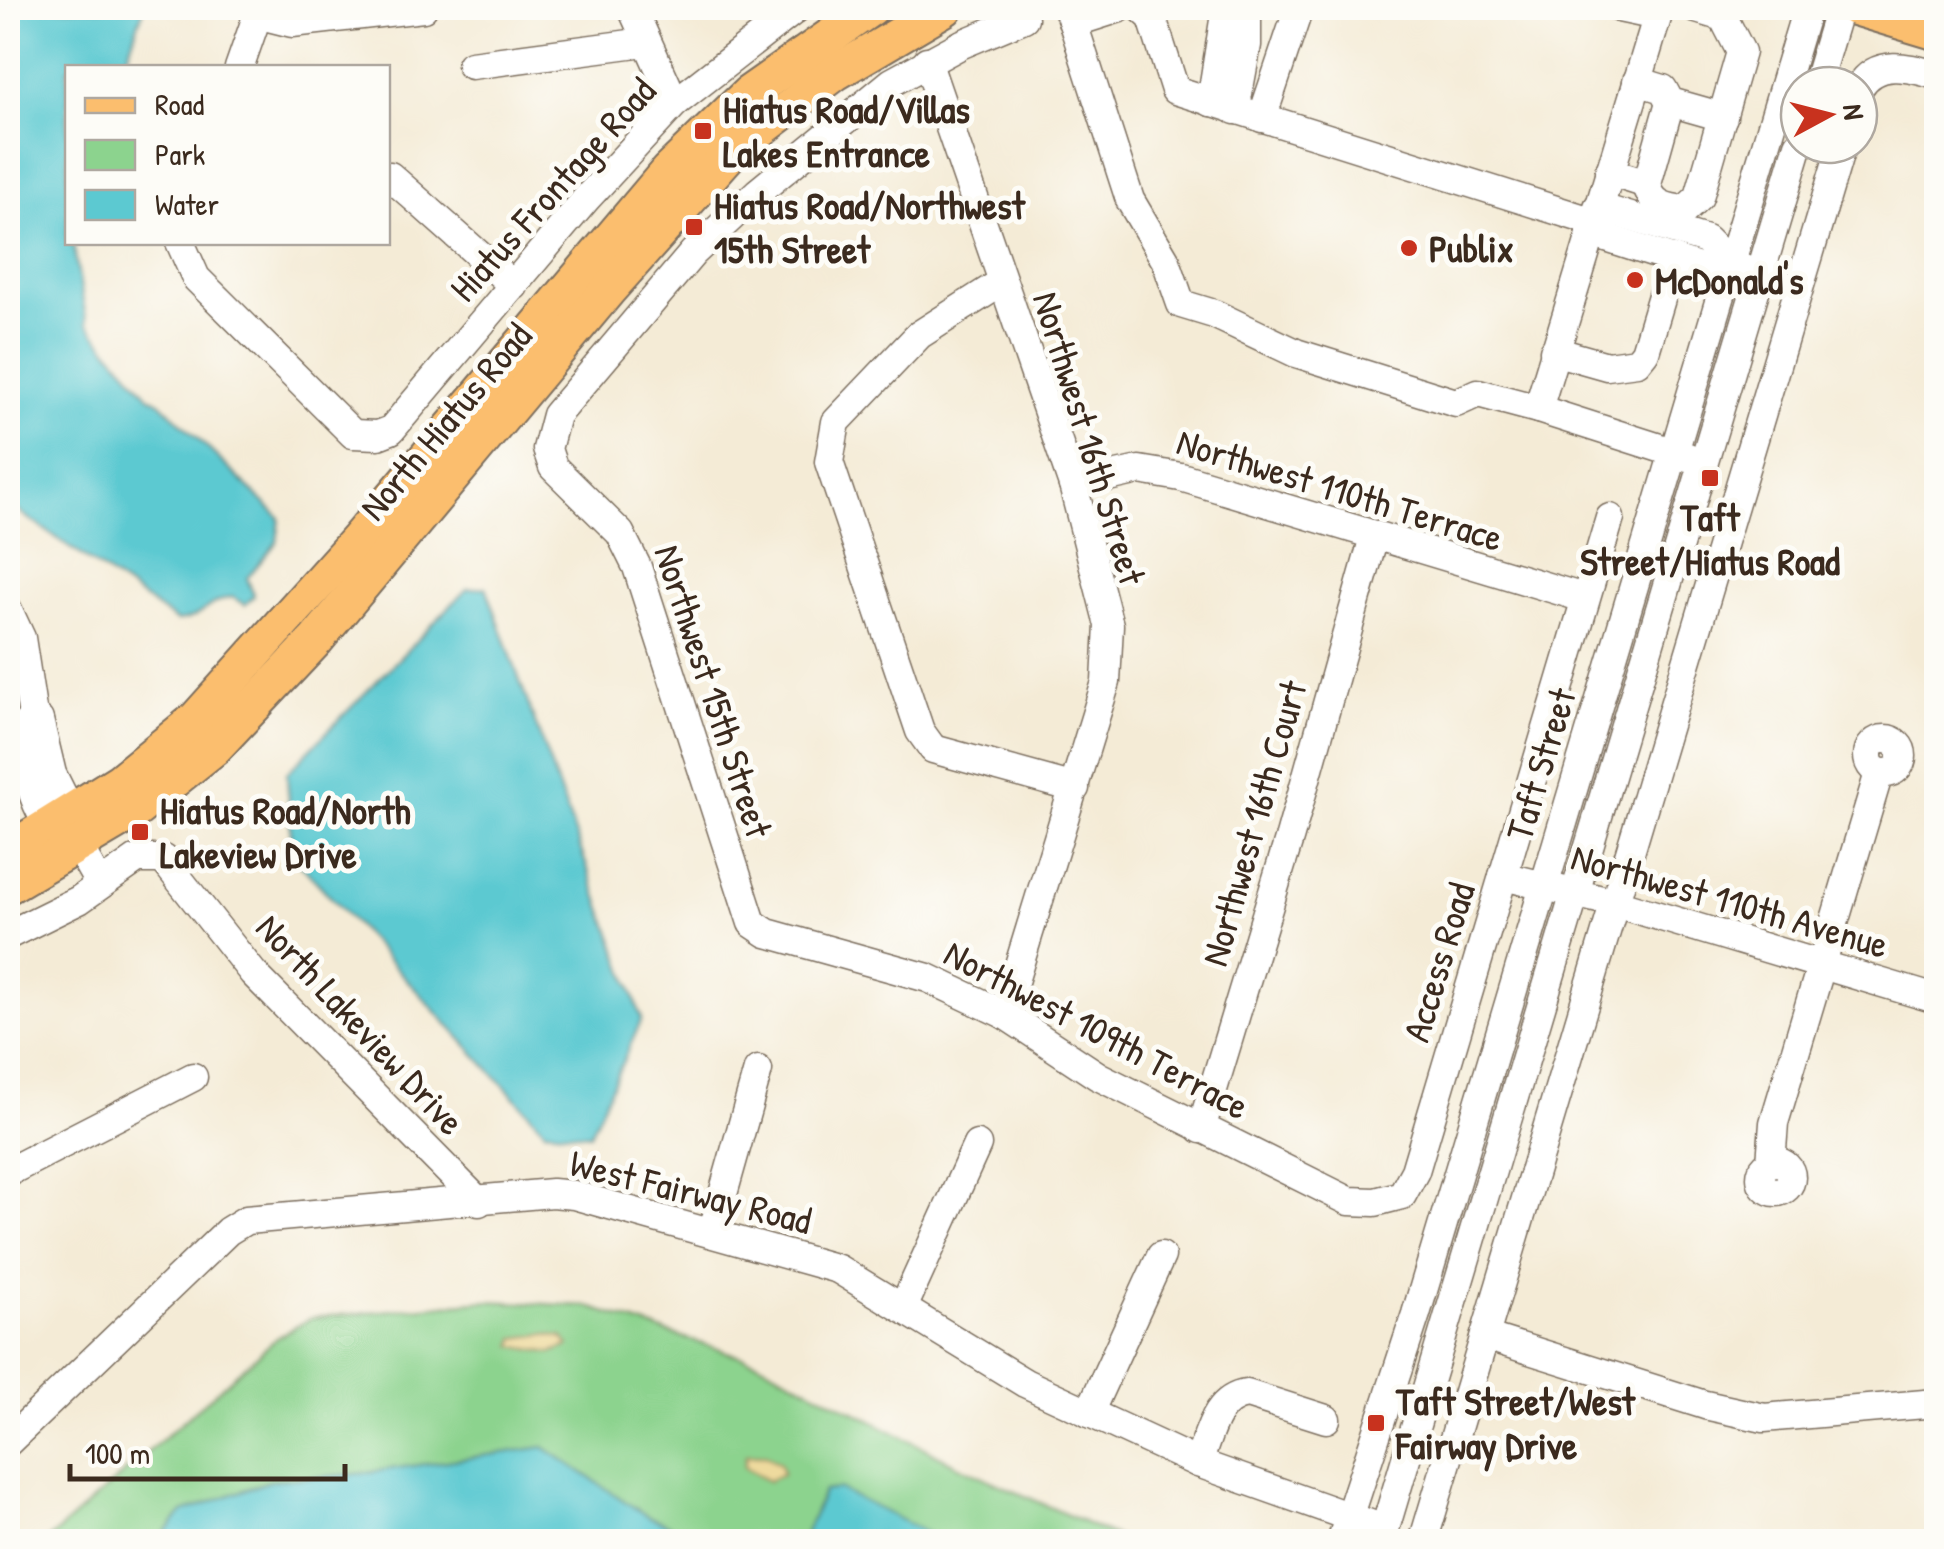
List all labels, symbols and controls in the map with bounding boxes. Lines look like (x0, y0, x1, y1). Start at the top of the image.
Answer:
legend (65, 65, 390, 245)
street label: Hiatus Frontage Road (437, 65, 667, 312)
north arrow (1779, 65, 1879, 165)
place label: Hiatus Road/Villas Lakes Entrance (723, 83, 970, 179)
text: Road (155, 84, 204, 124)
text: N (1834, 102, 1874, 122)
marker: Hiatus Road/Villas Lakes Entrance (692, 120, 714, 142)
text: Park (155, 134, 205, 174)
place label: Hiatus Road/Northwest 15th Street (714, 179, 1027, 275)
text: Water (155, 184, 219, 224)
marker: Hiatus Road/Northwest 15th Street (683, 216, 705, 238)
place label: Publix (1429, 222, 1514, 274)
marker: Publix (1398, 237, 1420, 259)
place label: McDonald's (1655, 254, 1804, 306)
marker: McDonald's (1624, 269, 1646, 291)
street label: Northwest 16th Street (1021, 285, 1160, 592)
street label: North Hiatus Road (347, 311, 543, 531)
street label: Northwest 110th Terrace (1171, 415, 1509, 563)
marker: Taft Street/Hiatus Road (1699, 467, 1721, 489)
place label: Taft Street/Hiatus Road (1580, 491, 1840, 587)
street label: Northwest 15th Street (642, 538, 786, 845)
street label: Northwest 16th Court (1187, 674, 1319, 972)
street label: Taft Street (1492, 681, 1588, 846)
place label: Hiatus Road/North Lakeview Drive (160, 784, 410, 880)
marker: Hiatus Road/North Lakeview Drive (129, 821, 151, 843)
street label: Northwest 110th Avenue (1566, 830, 1894, 970)
street label: Access Road (1389, 876, 1487, 1048)
street label: North Lakeview Drive (245, 902, 477, 1146)
street label: Northwest 109th Terrace (936, 927, 1258, 1131)
street label: West Fairway Road (565, 1136, 817, 1246)
place label: Taft Street/West Fairway Drive (1395, 1375, 1637, 1472)
marker: Taft Street/West Fairway Drive (1365, 1412, 1387, 1434)
scale bar (70, 1419, 345, 1481)
text: 100 m (85, 1433, 150, 1473)

